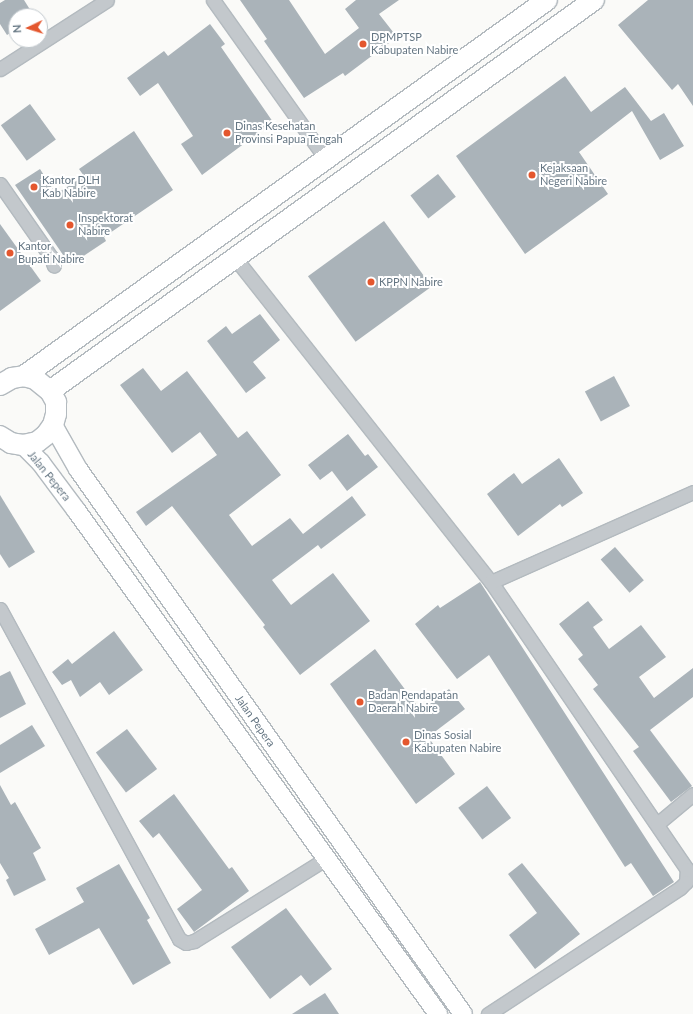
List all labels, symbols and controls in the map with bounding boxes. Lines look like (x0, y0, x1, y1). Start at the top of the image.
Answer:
north arrow (8, 8, 48, 48)
text: N (10, 24, 23, 33)
place label: DPMPTSP Kabupaten Nabire (371, 31, 458, 57)
marker: DPMPTSP Kabupaten Nabire (358, 39, 368, 49)
place label: Dinas Kesehatan Provinsi Papua Tengah (235, 120, 343, 146)
marker: Dinas Kesehatan Provinsi Papua Tengah (222, 128, 232, 138)
place label: Kejaksaan Negeri Nabire (540, 162, 607, 188)
marker: Kejaksaan Negeri Nabire (527, 170, 537, 180)
place label: Kantor DLH Kab Nabire (42, 174, 100, 200)
marker: Kantor DLH Kab Nabire (29, 182, 39, 192)
place label: Inspektorat Nabire (78, 212, 133, 238)
marker: Inspektorat Nabire (65, 220, 75, 230)
place label: Kantor Bupati Nabire (18, 240, 84, 266)
marker: Kantor Bupati Nabire (5, 248, 15, 258)
place label: KPPN Nabire (379, 275, 443, 289)
marker: KPPN Nabire (366, 277, 376, 287)
street label: Jalan Pepera (25, 448, 73, 504)
place label: Badan Pendapatan Daerah Nabire (368, 689, 458, 715)
street label: Jalan Pepera (232, 692, 278, 750)
marker: Badan Pendapatan Daerah Nabire (355, 697, 365, 707)
place label: Dinas Sosial Kabupaten Nabire (414, 729, 501, 755)
marker: Dinas Sosial Kabupaten Nabire (401, 737, 411, 747)

